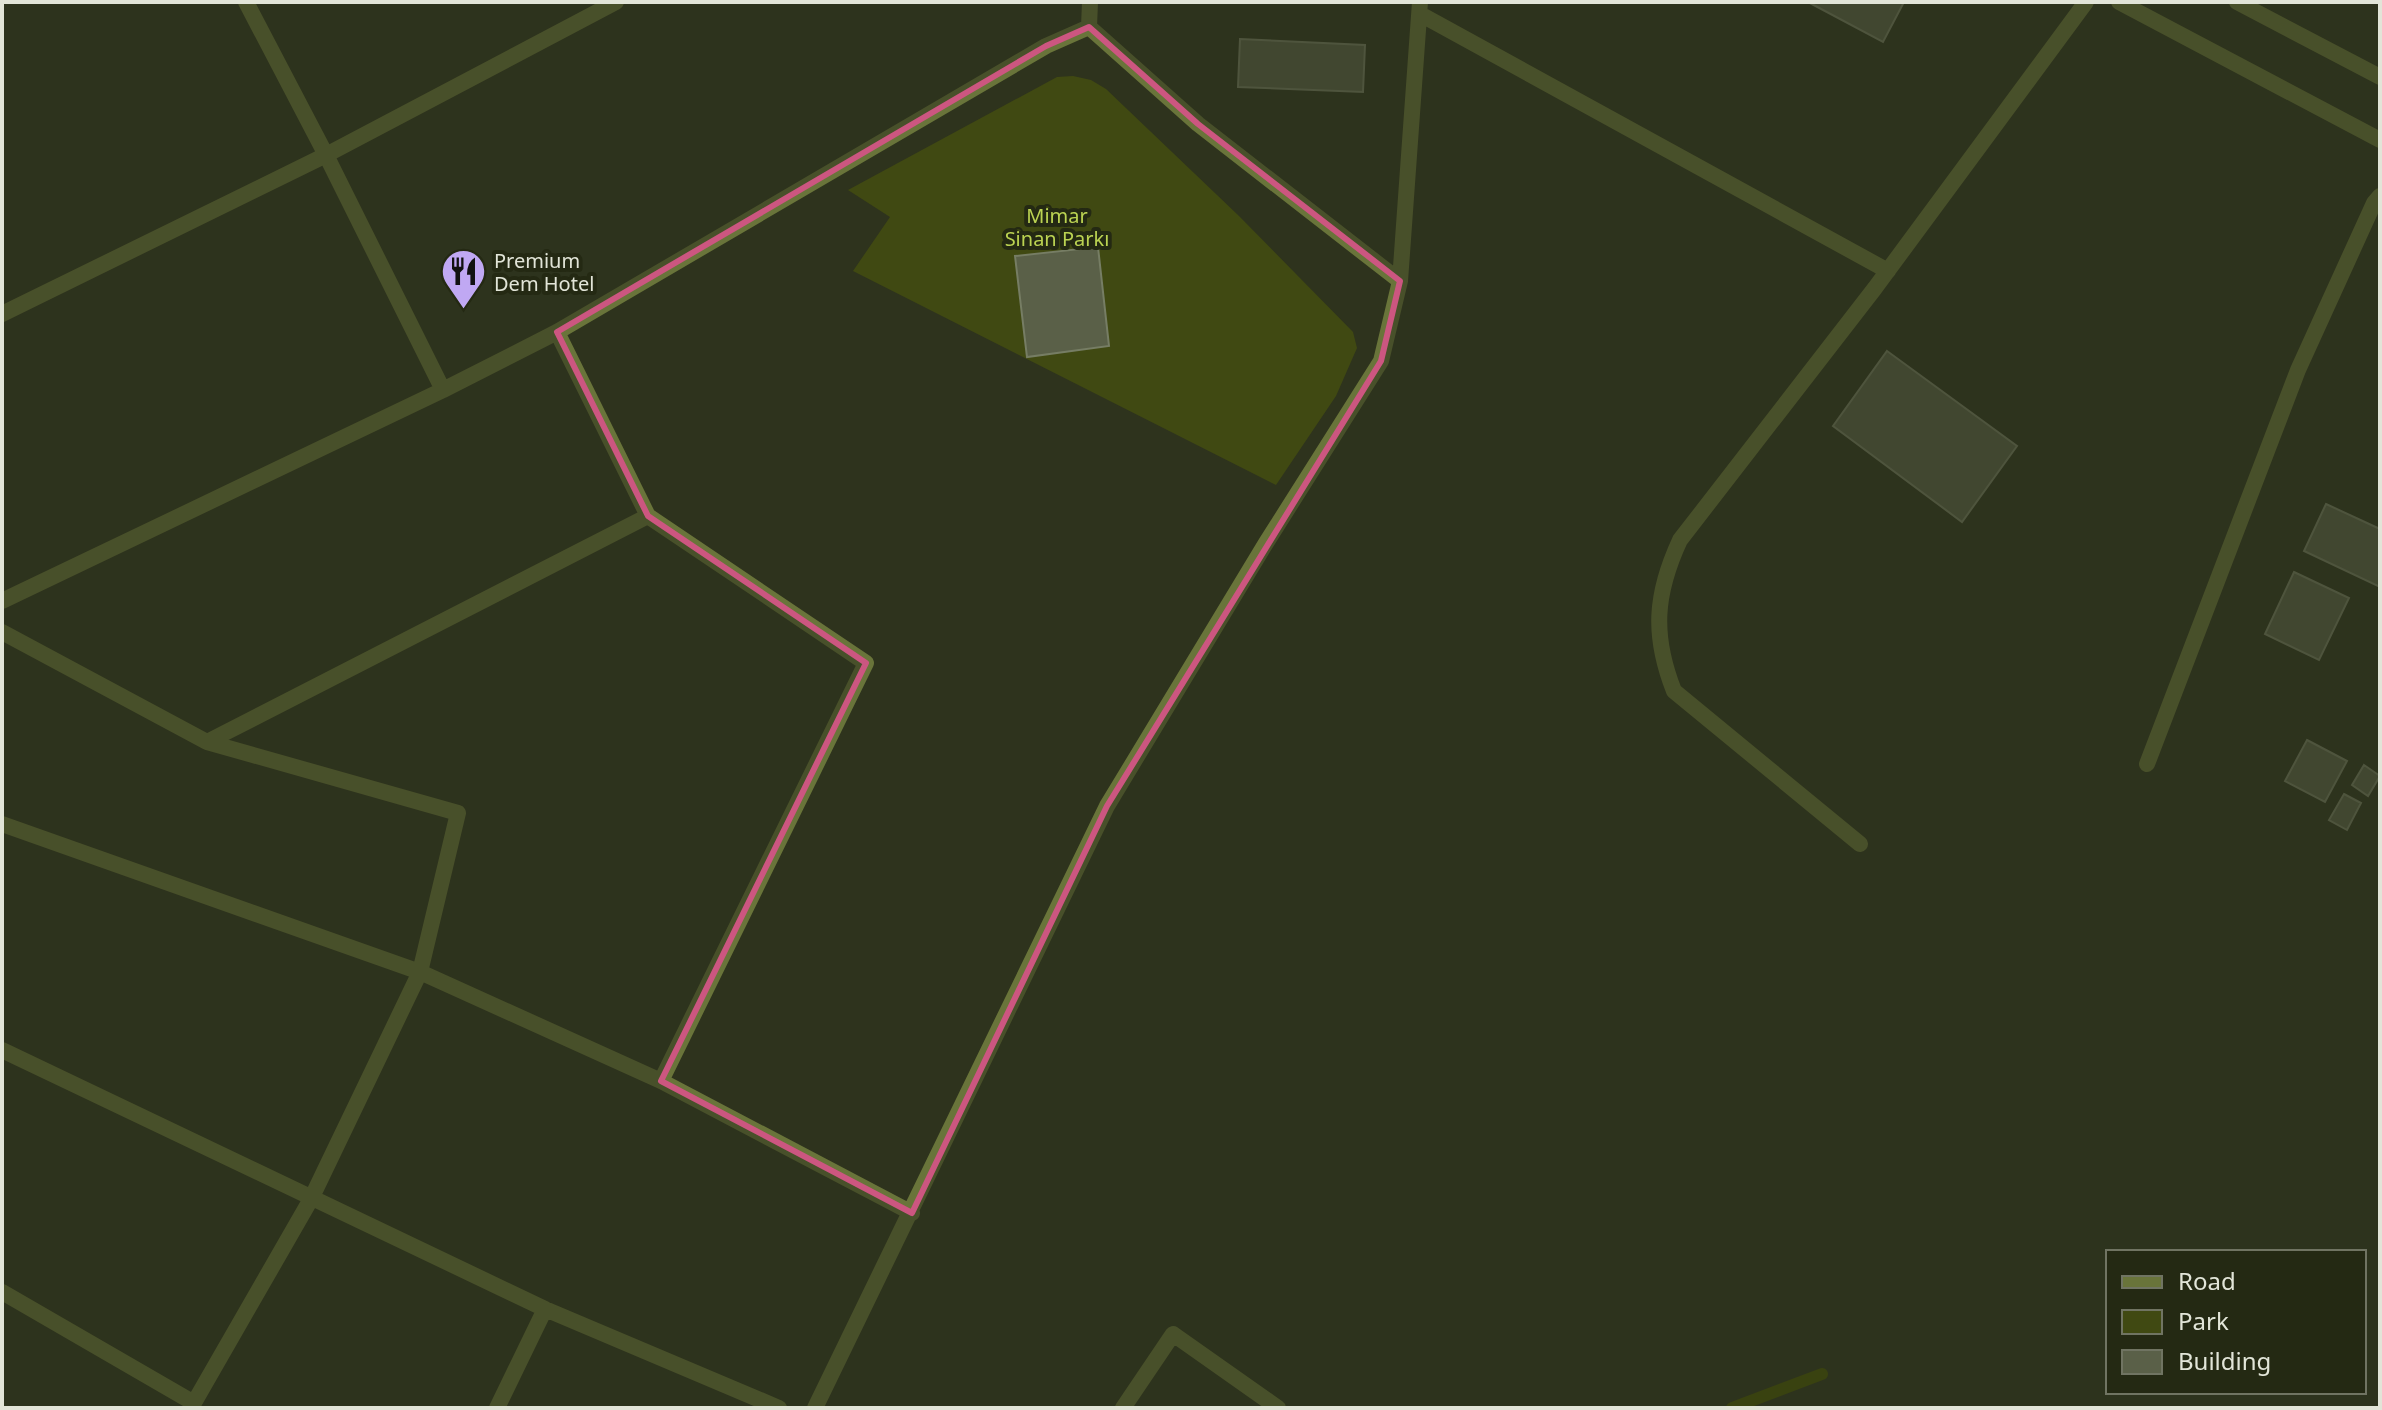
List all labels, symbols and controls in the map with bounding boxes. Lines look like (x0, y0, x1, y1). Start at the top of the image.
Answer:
park label: Mimar Sinan Parkı (1005, 202, 1109, 252)
restaurant icon: Premium Dem Hotel (439, 247, 487, 310)
place label: Premium Dem Hotel (494, 247, 594, 297)
legend (2106, 1250, 2366, 1394)
text: Road (2178, 1264, 2236, 1297)
text: Park (2178, 1304, 2229, 1337)
text: Building (2178, 1344, 2271, 1377)

